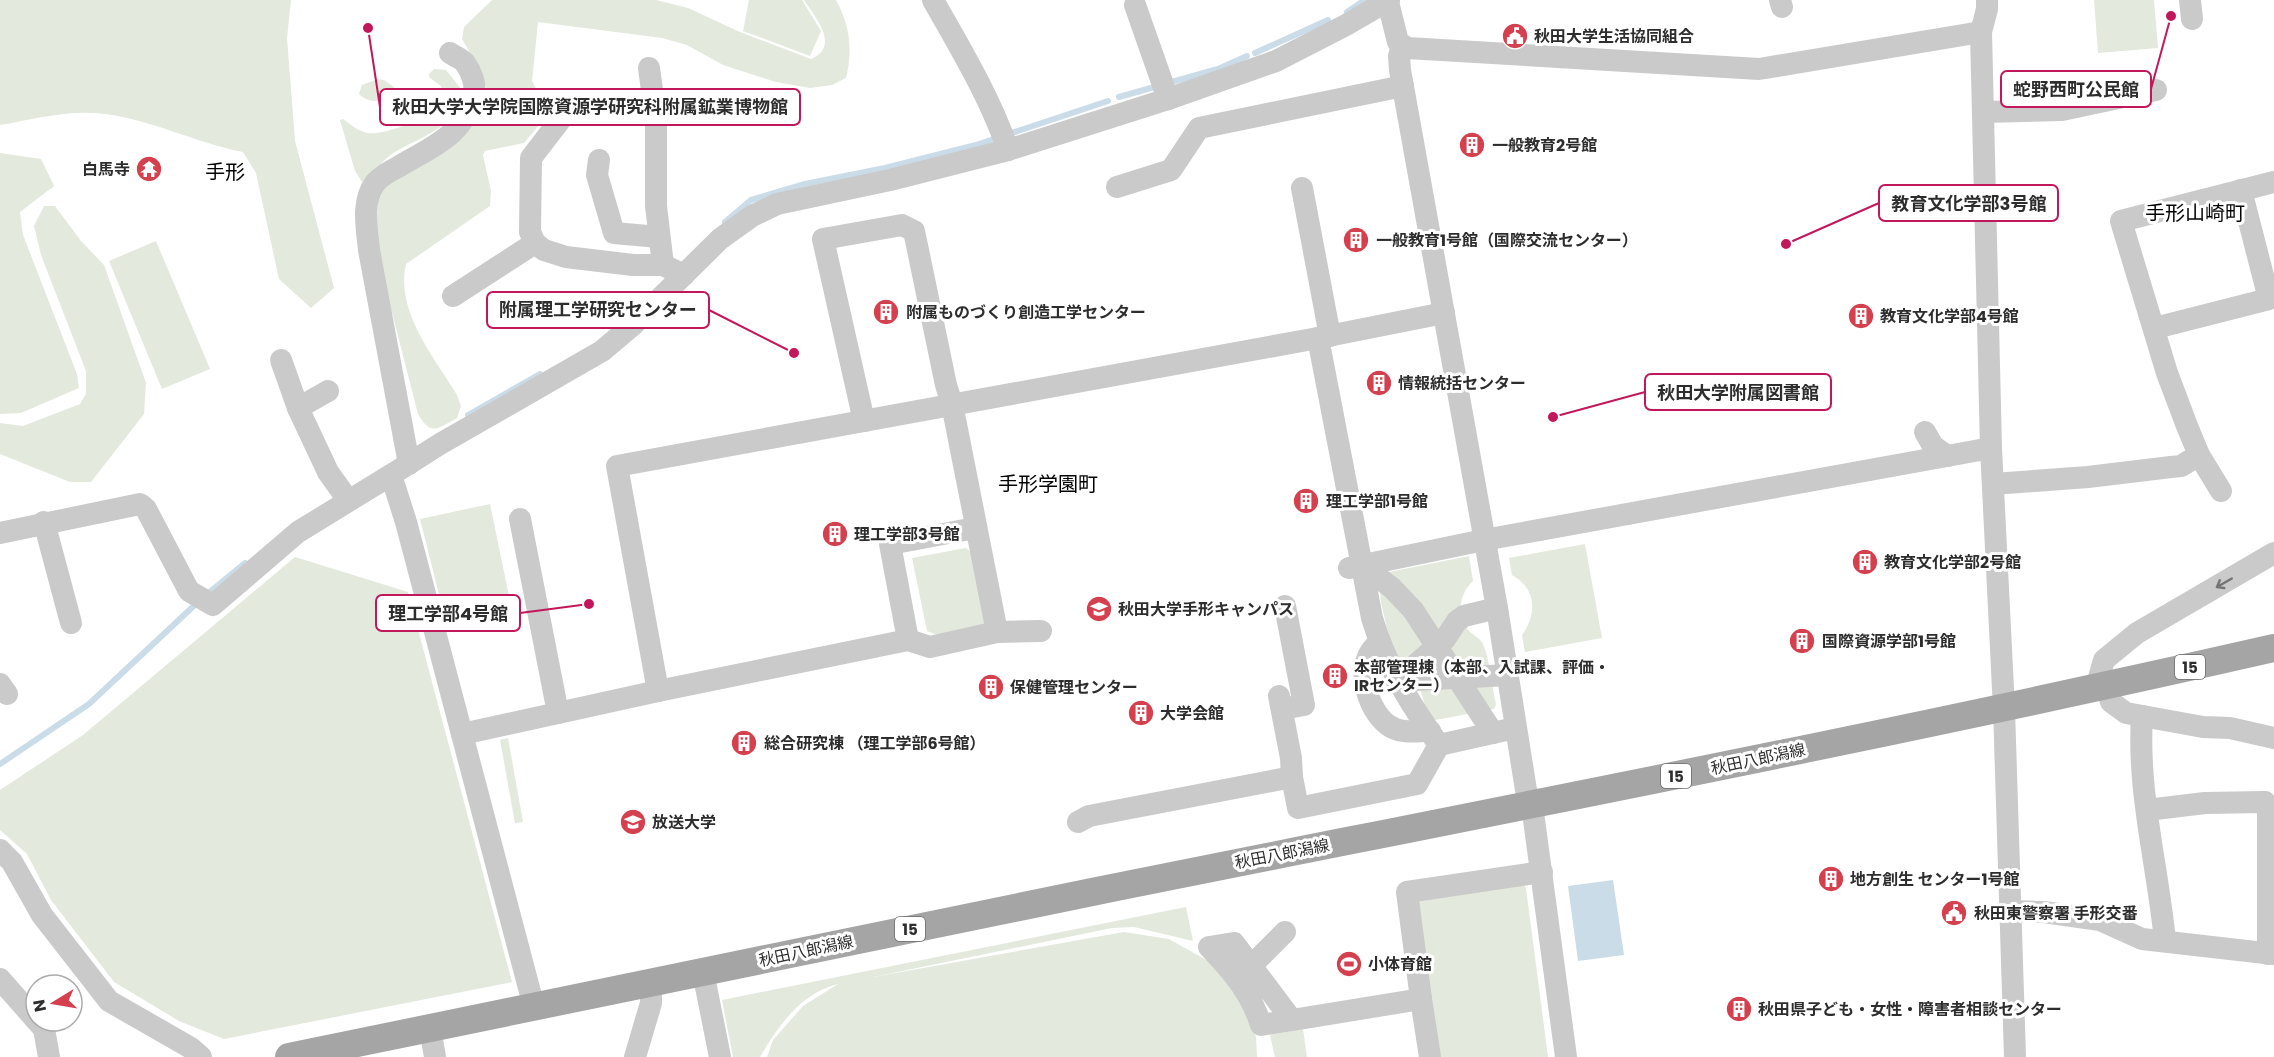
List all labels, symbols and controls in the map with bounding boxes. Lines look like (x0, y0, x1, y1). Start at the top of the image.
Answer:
public building icon: 秋田大学生活協同組合 (1500, 21, 1530, 51)
place label: 秋田大学生活協同組合 (1534, 25, 1694, 48)
callout: 蛇野西町公民館 (2001, 71, 2151, 107)
text: 蛇野西町公民館 (2013, 77, 2139, 102)
callout: 秋田大学大学院国際資源学研究科附属鉱業博物館 (380, 89, 800, 125)
text: 秋田大学大学院国際資源学研究科附属鉱業博物館 (392, 94, 788, 119)
building icon: 一般教育2号館 (1457, 130, 1487, 160)
place label: 一般教育2号館 (1492, 134, 1597, 157)
temple icon: 白馬寺 (134, 154, 164, 184)
place label: 白馬寺 (82, 158, 130, 181)
district label: 手形 (205, 158, 245, 186)
callout: 教育文化学部3号館 (1879, 185, 2058, 221)
text: 教育文化学部3号館 (1892, 191, 2046, 216)
district label: 手形山崎町 (2145, 199, 2245, 227)
building icon: 一般教育1号館（国際交流センター） (1341, 225, 1371, 255)
place label: 一般教育1号館（国際交流センター） (1376, 229, 1638, 252)
callout: 附属理工学研究センター (487, 292, 709, 328)
text: 附属理工学研究センター (499, 297, 697, 322)
building icon: 附属ものづくり創造工学センター (871, 297, 901, 327)
place label: 附属ものづくり創造工学センター (906, 301, 1146, 324)
building icon: 教育文化学部4号館 (1846, 301, 1876, 331)
place label: 教育文化学部4号館 (1880, 305, 2019, 328)
building icon: 情報統括センター (1364, 368, 1394, 398)
place label: 情報統括センター (1398, 372, 1526, 395)
callout: 秋田大学附属図書館 (1645, 374, 1831, 410)
text: 秋田大学附属図書館 (1657, 380, 1819, 405)
district label: 手形学園町 (998, 470, 1098, 498)
building icon: 理工学部1号館 (1291, 486, 1321, 516)
place label: 理工学部1号館 (1326, 490, 1428, 513)
building icon: 理工学部3号館 (820, 519, 850, 549)
place label: 理工学部3号館 (854, 523, 960, 546)
building icon: 教育文化学部2号館 (1850, 547, 1880, 577)
place label: 教育文化学部2号館 (1884, 551, 2021, 574)
one-way arrow (2216, 577, 2233, 589)
school or university icon: 秋田大学手形キャンパス (1084, 594, 1114, 624)
callout: 理工学部4号館 (376, 595, 520, 631)
place label: 秋田大学手形キャンパス (1118, 598, 1294, 621)
text: 理工学部4号館 (388, 601, 508, 626)
building icon: 国際資源学部1号館 (1787, 626, 1817, 656)
place label: 国際資源学部1号館 (1822, 630, 1956, 653)
road number: 15 (2175, 655, 2205, 679)
place label: 本部管理棟（本部、入試課、評価・ IRセンター） (1354, 656, 1610, 697)
building icon: 本部管理棟（本部、入試課、評価・ IRセンター） (1320, 661, 1350, 691)
building icon: 保健管理センター (976, 672, 1006, 702)
place label: 保健管理センター (1010, 676, 1138, 699)
building icon: 大学会館 (1126, 698, 1156, 728)
place label: 大学会館 (1160, 702, 1224, 725)
building icon: 総合研究棟 （理工学部6号館） (729, 728, 759, 758)
place label: 総合研究棟 （理工学部6号館） (764, 732, 986, 755)
street label: 秋田八郎潟線 (1709, 738, 1807, 780)
road number: 15 (1661, 764, 1691, 788)
school or university icon: 放送大学 (618, 807, 648, 837)
place label: 放送大学 (652, 811, 716, 834)
street label: 秋田八郎潟線 (1233, 834, 1331, 874)
building icon: 地方創生 センター1号館 (1816, 864, 1846, 894)
place label: 地方創生 センター1号館 (1850, 868, 2019, 891)
public building icon: 秋田東警察署 手形交番 (1939, 898, 1969, 928)
place label: 秋田東警察署 手形交番 (1974, 902, 2137, 925)
road number: 15 (895, 917, 925, 941)
street label: 秋田八郎潟線 (757, 930, 855, 972)
sports icon: 小体育館 (1334, 949, 1364, 979)
place label: 小体育館 (1368, 953, 1432, 976)
north arrow (24, 973, 84, 1033)
building icon: 秋田県子ども・女性・障害者相談センター (1724, 994, 1754, 1024)
text: N (27, 998, 52, 1014)
place label: 秋田県子ども・女性・障害者相談センター (1758, 998, 2062, 1021)

